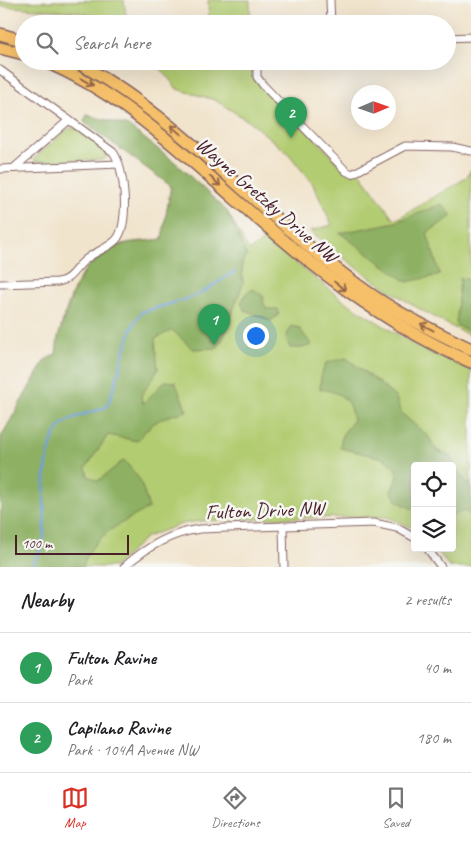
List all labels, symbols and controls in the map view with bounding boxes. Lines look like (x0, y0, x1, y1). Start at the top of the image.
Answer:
search box (15, 15, 456, 70)
icon: search (33, 29, 61, 57)
text: Search here (73, 31, 150, 55)
one-way arrow (79, 78, 94, 88)
north arrow (351, 85, 396, 130)
pin: 2 (275, 97, 307, 138)
one-way arrow (170, 125, 183, 136)
street label: Wayne Gretzky Drive NW (191, 131, 346, 271)
one-way arrow (209, 176, 222, 187)
one-way arrow (333, 281, 347, 291)
pin: 1 (198, 304, 230, 345)
one-way arrow (420, 322, 435, 332)
your location (243, 323, 269, 349)
map controls (411, 462, 456, 552)
button: locate (411, 462, 456, 507)
street label: Fulton Drive NW (205, 495, 328, 525)
button: layers (411, 507, 456, 552)
scale bar (15, 532, 129, 555)
text: 100 m (22, 535, 52, 552)
text: Nearby (20, 587, 73, 613)
text: 2 results (404, 590, 451, 610)
text: Fulton Ravine (67, 646, 156, 670)
text: 1 (32, 658, 40, 678)
text: 40 m (424, 658, 451, 678)
text: Park (67, 670, 92, 690)
text: Capilano Ravine (67, 716, 170, 740)
text: 2 (32, 728, 40, 748)
text: 180 m (417, 728, 451, 748)
text: Park · 104A Avenue NW (67, 740, 198, 760)
tab: Map (61, 784, 89, 831)
tab: Directions (211, 784, 260, 831)
tab: Saved (382, 784, 410, 831)

